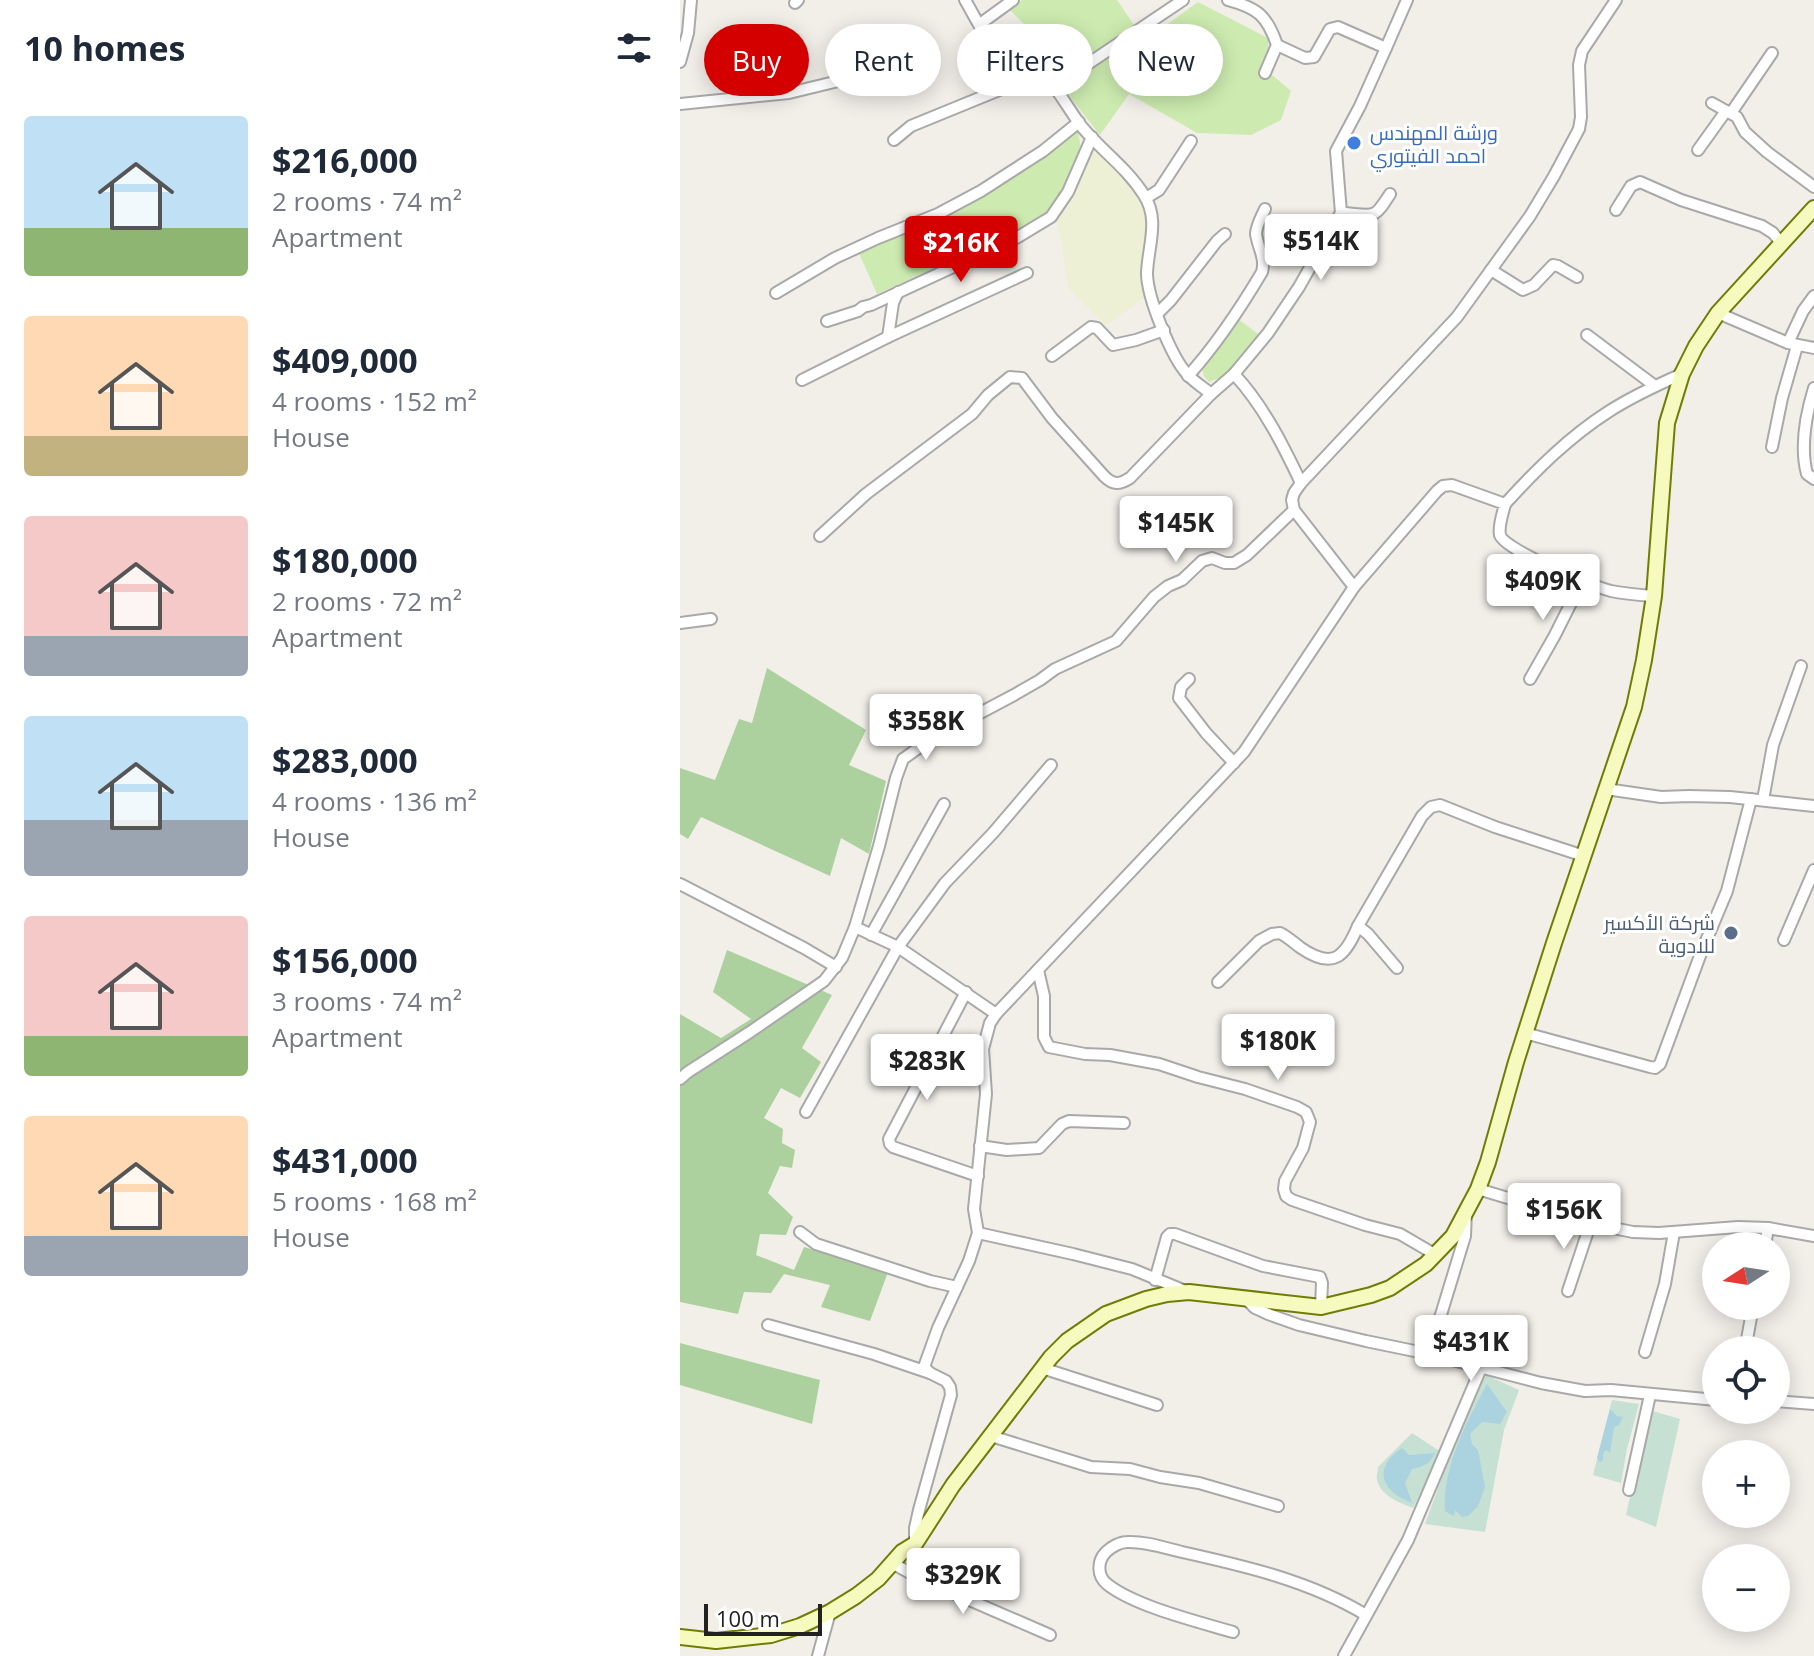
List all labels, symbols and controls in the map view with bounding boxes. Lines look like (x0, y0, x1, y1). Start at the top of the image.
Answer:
chip: Buy (704, 24, 809, 96)
chip: Rent (825, 24, 941, 96)
chip: Filters (957, 24, 1093, 96)
chip: New (1109, 24, 1223, 96)
text: 10 homes (24, 25, 185, 71)
icon: filters (612, 26, 656, 70)
place label: ورشة المهندس احمد الفيتوري (1370, 119, 1498, 172)
marker: ورشة المهندس احمد الفيتوري (1345, 134, 1363, 152)
text: $216,000 (272, 137, 418, 183)
icon: home (88, 148, 184, 244)
text: 2 rooms · 74 m² (272, 183, 462, 219)
pin: $514K (1265, 214, 1377, 282)
pin: $216K (905, 216, 1017, 284)
text: Apartment (272, 219, 403, 255)
text: $514K (1283, 222, 1359, 258)
text: $216K (923, 224, 999, 260)
text: $409,000 (272, 337, 418, 383)
icon: home (88, 348, 184, 444)
text: 4 rooms · 152 m² (272, 383, 477, 419)
text: House (272, 419, 350, 455)
pin: $145K (1120, 496, 1232, 564)
text: $145K (1138, 504, 1214, 540)
text: $180,000 (272, 537, 418, 583)
icon: home (88, 548, 184, 644)
pin: $409K (1487, 554, 1599, 622)
text: $409K (1505, 562, 1581, 598)
text: 2 rooms · 72 m² (272, 583, 462, 619)
text: Apartment (272, 619, 403, 655)
pin: $358K (870, 694, 982, 762)
text: $358K (888, 702, 964, 738)
text: $283,000 (272, 737, 418, 783)
icon: home (88, 748, 184, 844)
text: 4 rooms · 136 m² (272, 783, 477, 819)
text: House (272, 819, 350, 855)
place label: شركة الأكسير للادوية (1603, 909, 1715, 959)
marker: شركة الأكسير للادوية (1722, 924, 1740, 942)
text: $156,000 (272, 937, 418, 983)
icon: home (88, 948, 184, 1044)
text: 3 rooms · 74 m² (272, 983, 462, 1019)
pin: $180K (1222, 1014, 1334, 1082)
text: Apartment (272, 1019, 403, 1055)
text: $180K (1240, 1022, 1316, 1058)
pin: $283K (871, 1034, 983, 1102)
text: $283K (889, 1042, 965, 1078)
text: $431,000 (272, 1137, 418, 1183)
icon: home (88, 1148, 184, 1244)
text: 5 rooms · 168 m² (272, 1183, 477, 1219)
pin: $156K (1508, 1183, 1620, 1251)
text: $156K (1526, 1191, 1602, 1227)
text: House (272, 1219, 350, 1255)
north arrow (1702, 1232, 1790, 1320)
map controls (1702, 1232, 1790, 1632)
pin: $431K (1415, 1315, 1527, 1383)
text: $431K (1433, 1323, 1509, 1359)
button: locate (1702, 1336, 1790, 1424)
button: + (1702, 1440, 1790, 1528)
button: − (1702, 1544, 1790, 1632)
pin: $329K (907, 1548, 1019, 1616)
text: $329K (925, 1556, 1001, 1592)
scale bar (704, 1600, 822, 1636)
text: 100 m (716, 1603, 780, 1633)

